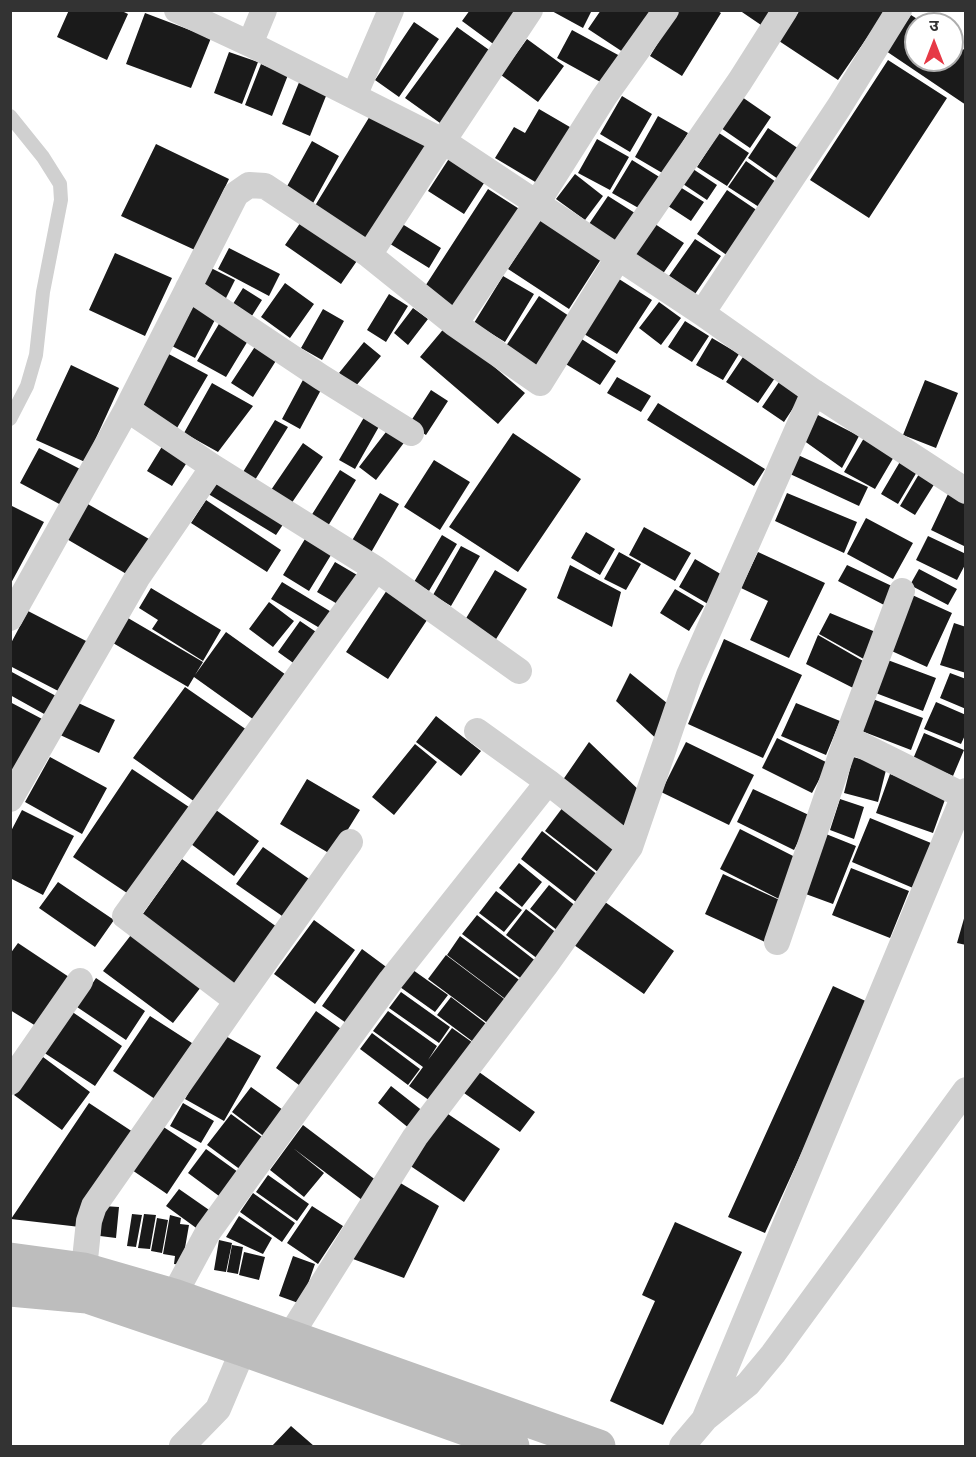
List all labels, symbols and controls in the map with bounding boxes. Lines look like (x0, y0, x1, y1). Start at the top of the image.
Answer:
north arrow (904, 12, 964, 72)
text: उ (929, 16, 939, 35)

